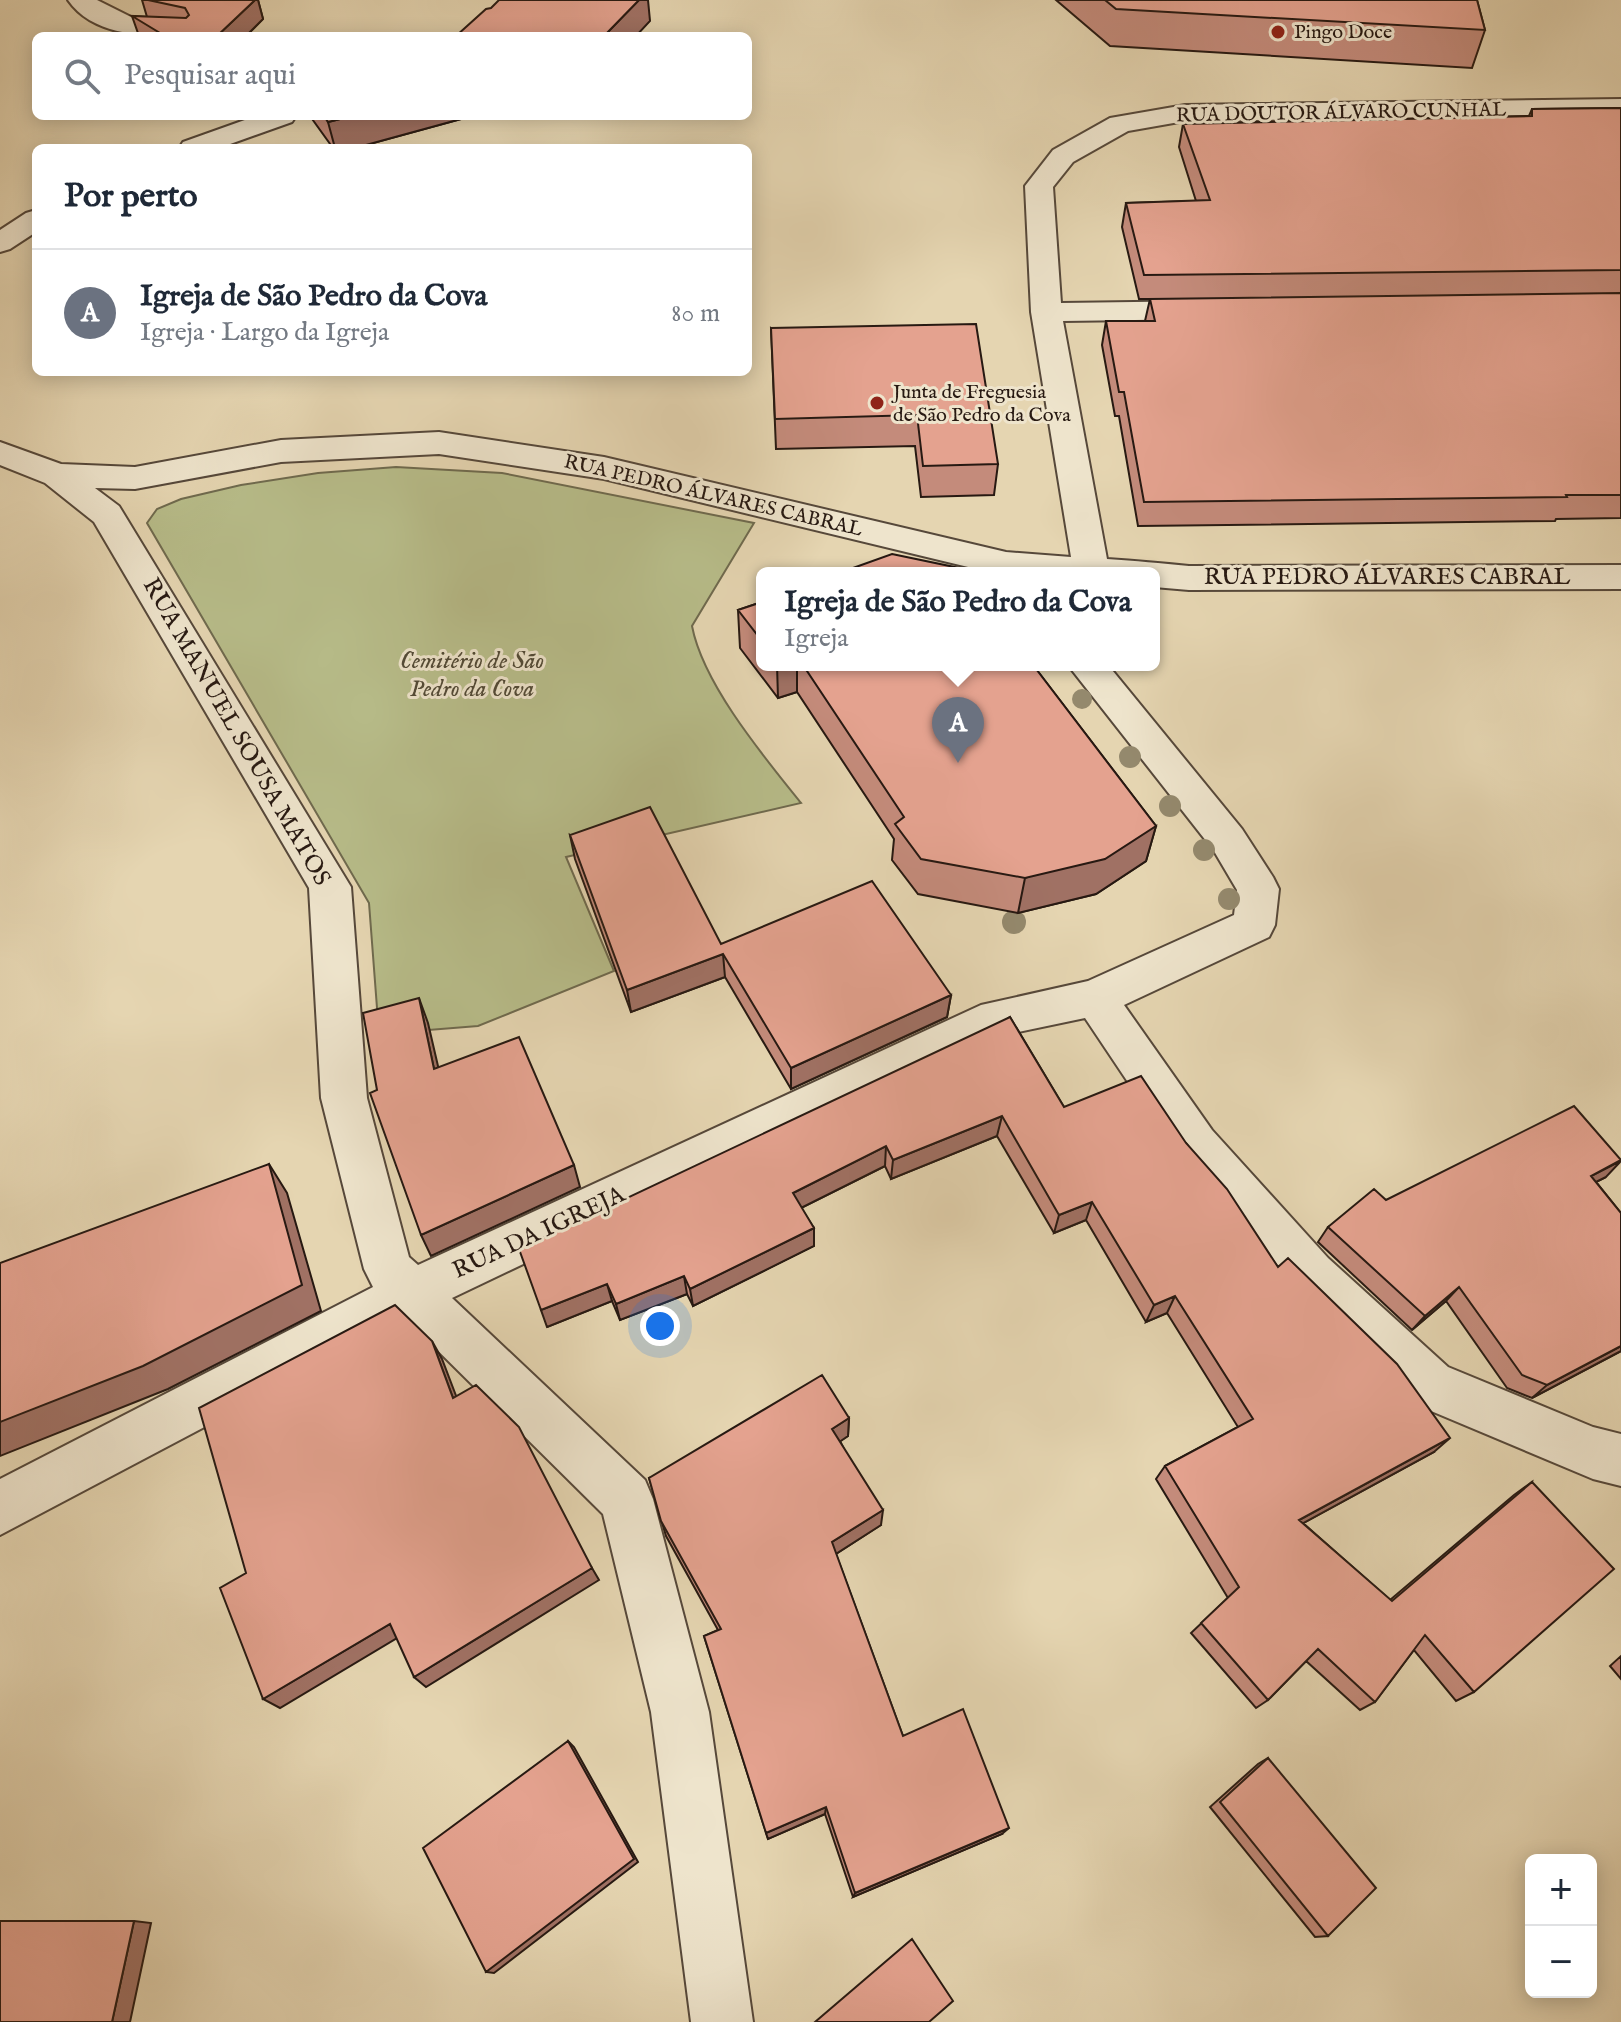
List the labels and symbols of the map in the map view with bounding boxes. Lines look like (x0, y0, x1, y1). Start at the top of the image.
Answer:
place label: Pingo Doce (1294, 20, 1392, 45)
marker: Pingo Doce (1269, 23, 1287, 41)
street label: RUA DOUTOR ÁLVARO CUNHAL (1176, 98, 1507, 128)
place label: Junta de Freguesia de São Pedro da Cova (891, 380, 1071, 428)
marker: Junta de Freguesia de São Pedro da Cova (868, 394, 886, 412)
street label: RUA PEDRO ÁLVARES CABRAL (561, 449, 865, 543)
street label: RUA PEDRO ÁLVARES CABRAL (1204, 562, 1571, 593)
street label: RUA MANUEL SOUSA MATOS (135, 572, 337, 892)
park label: Cemitério de São Pedro da Cova (400, 646, 544, 705)
pin: A (932, 697, 984, 763)
street label: RUA DA IGREJA (448, 1179, 631, 1287)
your location (640, 1306, 680, 1346)

